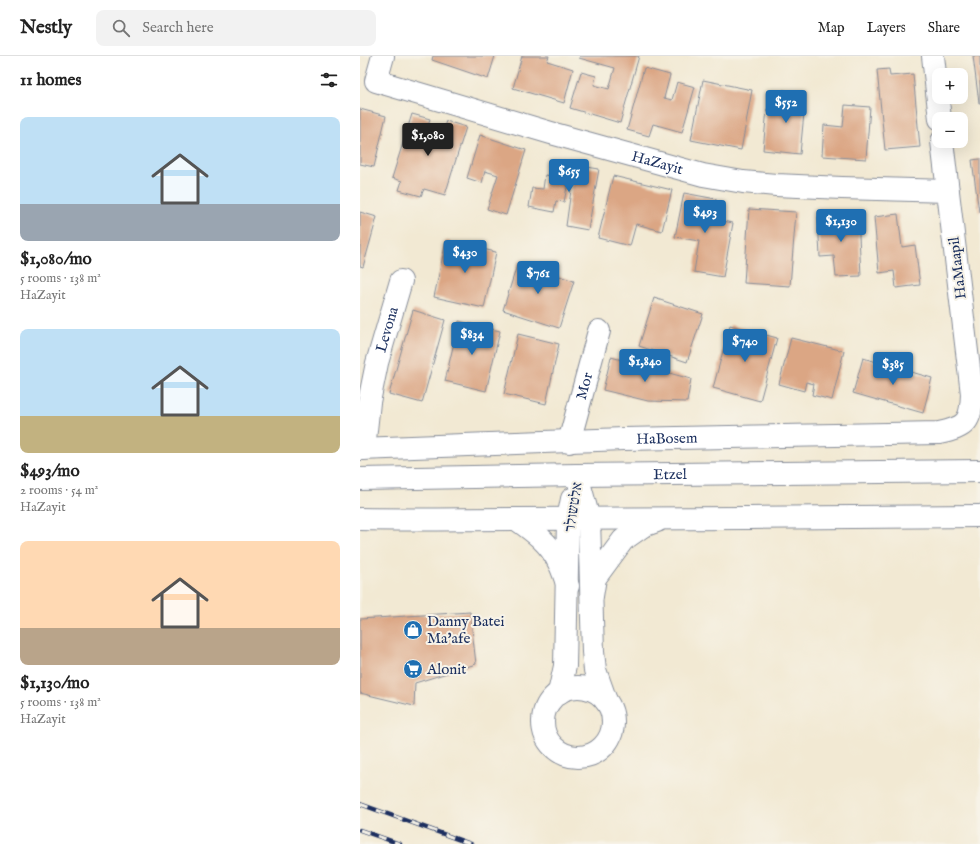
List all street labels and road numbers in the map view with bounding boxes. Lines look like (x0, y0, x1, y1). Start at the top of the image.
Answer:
street label: HaZayit (629, 147, 685, 179)
street label: HaMaapil (944, 235, 971, 300)
street label: Levona (372, 304, 403, 355)
street label: Mor (572, 370, 598, 402)
street label: HaBosem (636, 429, 698, 449)
street label: Etzel (653, 465, 688, 484)
street label: אלטשולר (560, 481, 587, 534)

